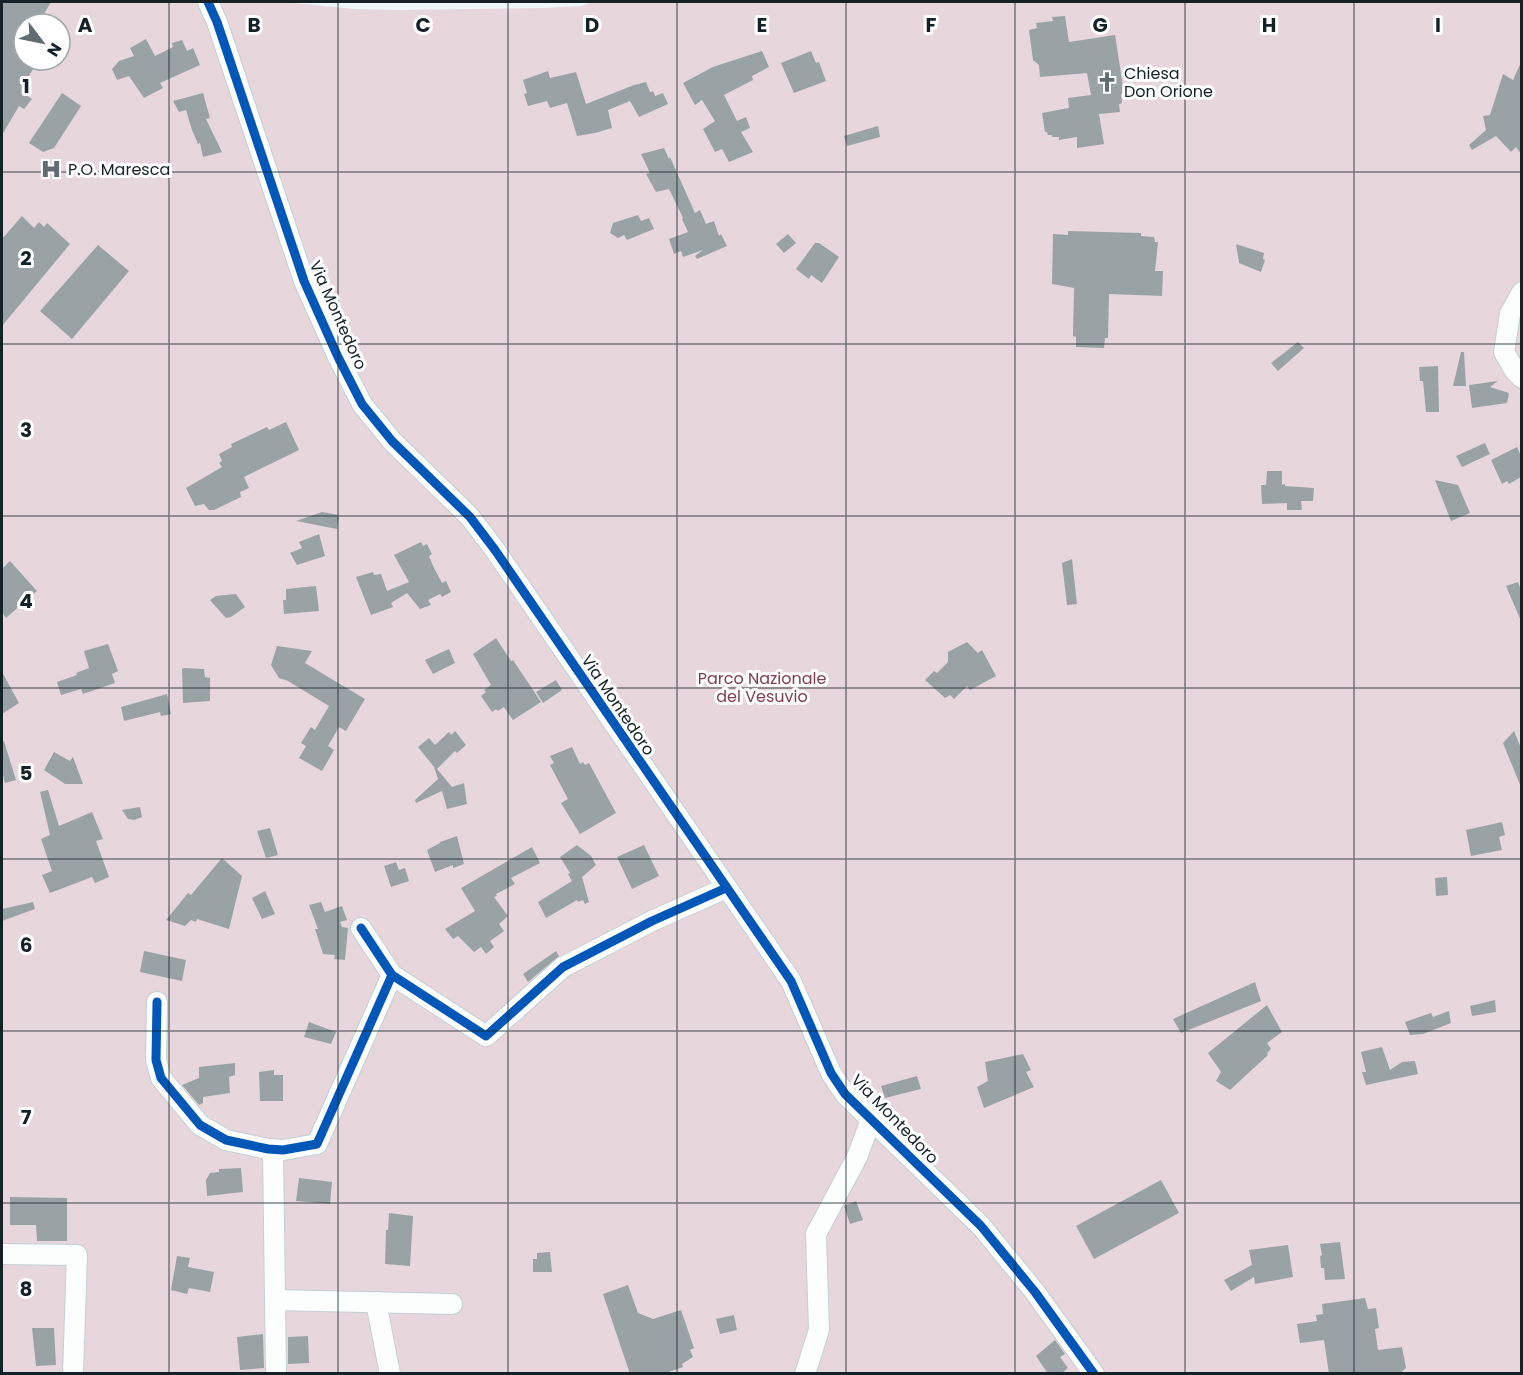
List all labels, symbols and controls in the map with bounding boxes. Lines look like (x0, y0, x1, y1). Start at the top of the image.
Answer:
text: A (78, 11, 93, 39)
text: B (247, 11, 261, 39)
text: C (415, 11, 431, 39)
text: D (585, 11, 599, 39)
text: E (757, 11, 767, 39)
text: F (926, 11, 937, 39)
text: G (1092, 11, 1108, 39)
text: H (1262, 11, 1276, 39)
text: I (1435, 11, 1441, 39)
north arrow (12, 12, 72, 72)
text: N (41, 38, 67, 61)
place label: Chiesa Don Orione (1124, 62, 1213, 103)
church icon: Chiesa Don Orione (1095, 70, 1119, 94)
text: 1 (22, 72, 30, 100)
hospital icon: P.O. Maresca (39, 157, 63, 181)
place label: P.O. Maresca (68, 158, 170, 181)
text: 2 (20, 244, 32, 272)
street label: Via Montedoro (304, 257, 372, 373)
text: 3 (20, 416, 32, 444)
text: 4 (19, 587, 33, 615)
street label: Via Montedoro (576, 650, 660, 760)
park label: Parco Nazionale del Vesuvio (698, 667, 826, 708)
text: 5 (20, 759, 33, 787)
text: 6 (20, 931, 32, 959)
street label: Via Montedoro (846, 1069, 944, 1169)
text: 7 (21, 1103, 32, 1131)
text: 8 (20, 1275, 32, 1303)

